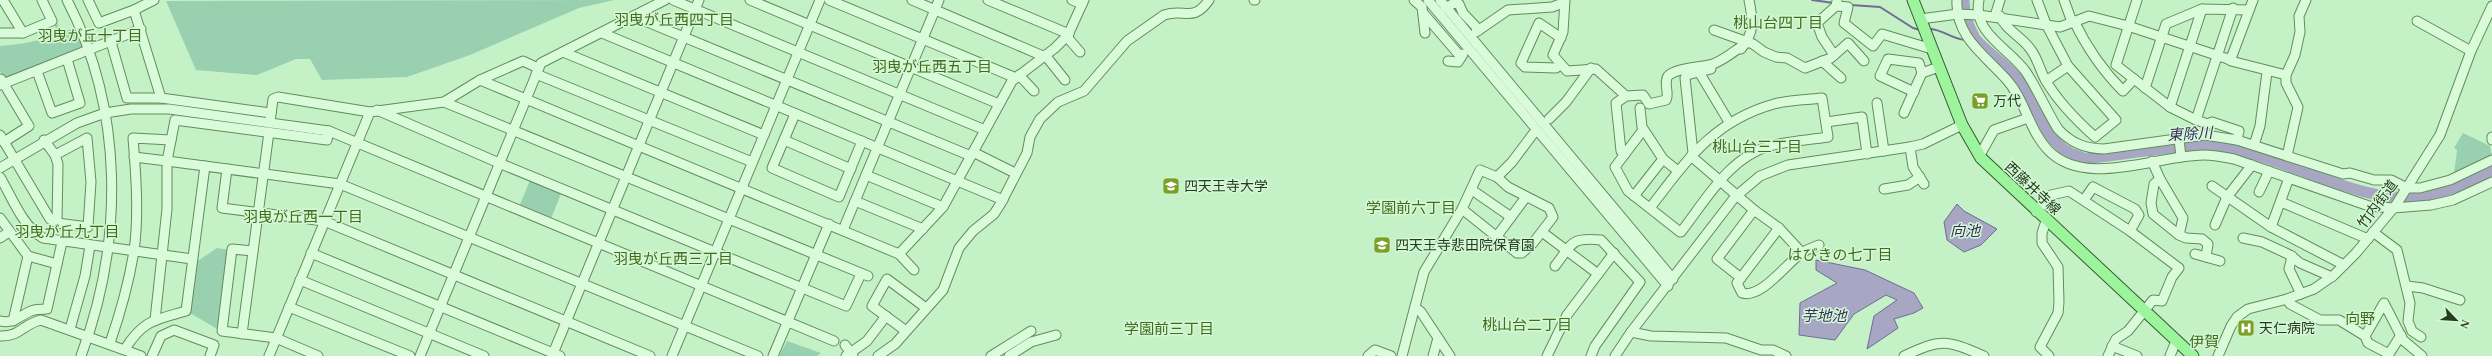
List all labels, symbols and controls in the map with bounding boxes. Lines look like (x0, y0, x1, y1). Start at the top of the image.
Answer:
district label: 羽曳が丘西四丁目 (614, 12, 734, 28)
district label: 桃山台四丁目 (1733, 15, 1823, 31)
district label: 羽曳が丘十丁目 (37, 28, 143, 44)
district label: 羽曳が丘西五丁目 (872, 59, 992, 75)
supermarket icon: 万代 (1970, 91, 1990, 111)
place label: 万代 (1993, 93, 2021, 109)
water label: 東除川 (2167, 125, 2215, 143)
district label: 桃山台三丁目 (1712, 139, 1802, 155)
street label: 西藤井寺線 (2002, 158, 2064, 218)
school or university icon: 四天王寺大学 (1161, 176, 1181, 196)
street label: 竹内街道 (2355, 177, 2400, 231)
place label: 四天王寺大学 (1184, 179, 1268, 194)
district label: 学園前六丁目 (1366, 200, 1456, 216)
district label: 羽曳が丘西一丁目 (243, 209, 363, 225)
water label: 向池 (1950, 223, 1982, 239)
district label: 羽曳が丘九丁目 (14, 224, 120, 240)
school or university icon: 四天王寺悲田院保育園 (1372, 235, 1392, 255)
place label: 四天王寺悲田院保育園 (1395, 238, 1535, 253)
district label: はびきの七丁目 (1787, 247, 1893, 263)
district label: 羽曳が丘西三丁目 (613, 251, 733, 267)
north arrow (2436, 300, 2476, 340)
water label: 芋地池 (1801, 308, 1848, 324)
district label: 向野 (2345, 311, 2375, 327)
district label: 桃山台二丁目 (1482, 317, 1572, 333)
hospital icon: 天仁病院 (2236, 318, 2256, 338)
text: N (2458, 318, 2472, 330)
district label: 学園前三丁目 (1124, 321, 1214, 337)
place label: 天仁病院 (2259, 321, 2315, 336)
district label: 伊賀 (2189, 334, 2219, 350)

